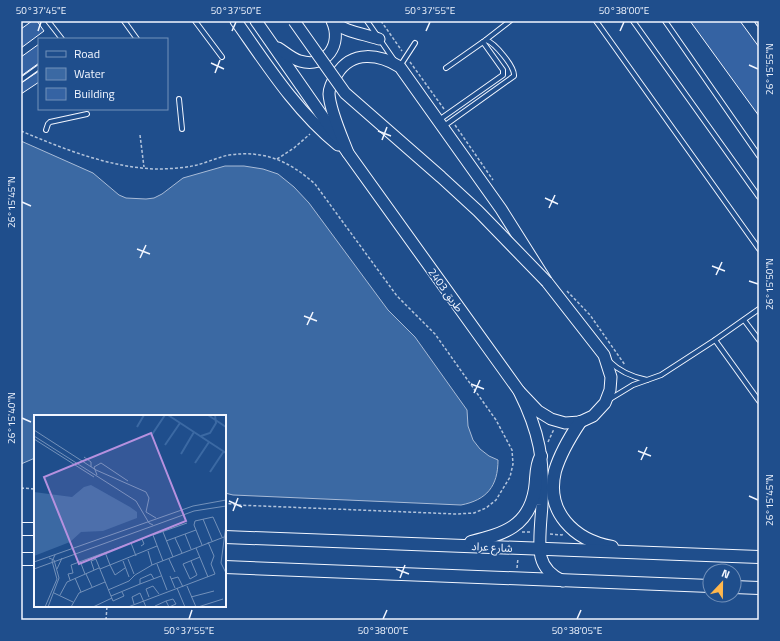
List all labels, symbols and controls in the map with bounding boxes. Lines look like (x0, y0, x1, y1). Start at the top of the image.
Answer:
text: 50°37'45"E (16, 3, 67, 18)
text: 50°37'50"E (211, 3, 262, 18)
text: 50°37'55"E (405, 3, 456, 18)
text: 50°38'00"E (599, 3, 650, 18)
legend (38, 38, 168, 110)
text: 26°15'55"N (762, 43, 777, 95)
text: Road (74, 44, 100, 63)
text: Water (74, 64, 105, 83)
text: Building (74, 84, 115, 103)
text: 26°15'45"N (4, 176, 19, 228)
text: 26°15'50"N (762, 258, 777, 310)
street label: طريق 2403 (425, 265, 467, 315)
text: 26°15'40"N (4, 392, 19, 444)
inset map (34, 415, 226, 607)
text: 26°15'45"N (762, 474, 777, 526)
street label: شارع عراد (471, 538, 513, 556)
north arrow (702, 563, 742, 603)
text: N (719, 565, 732, 583)
text: 50°37'55"E (164, 623, 215, 638)
text: 50°38'00"E (358, 623, 409, 638)
text: 50°38'05"E (552, 623, 603, 638)

